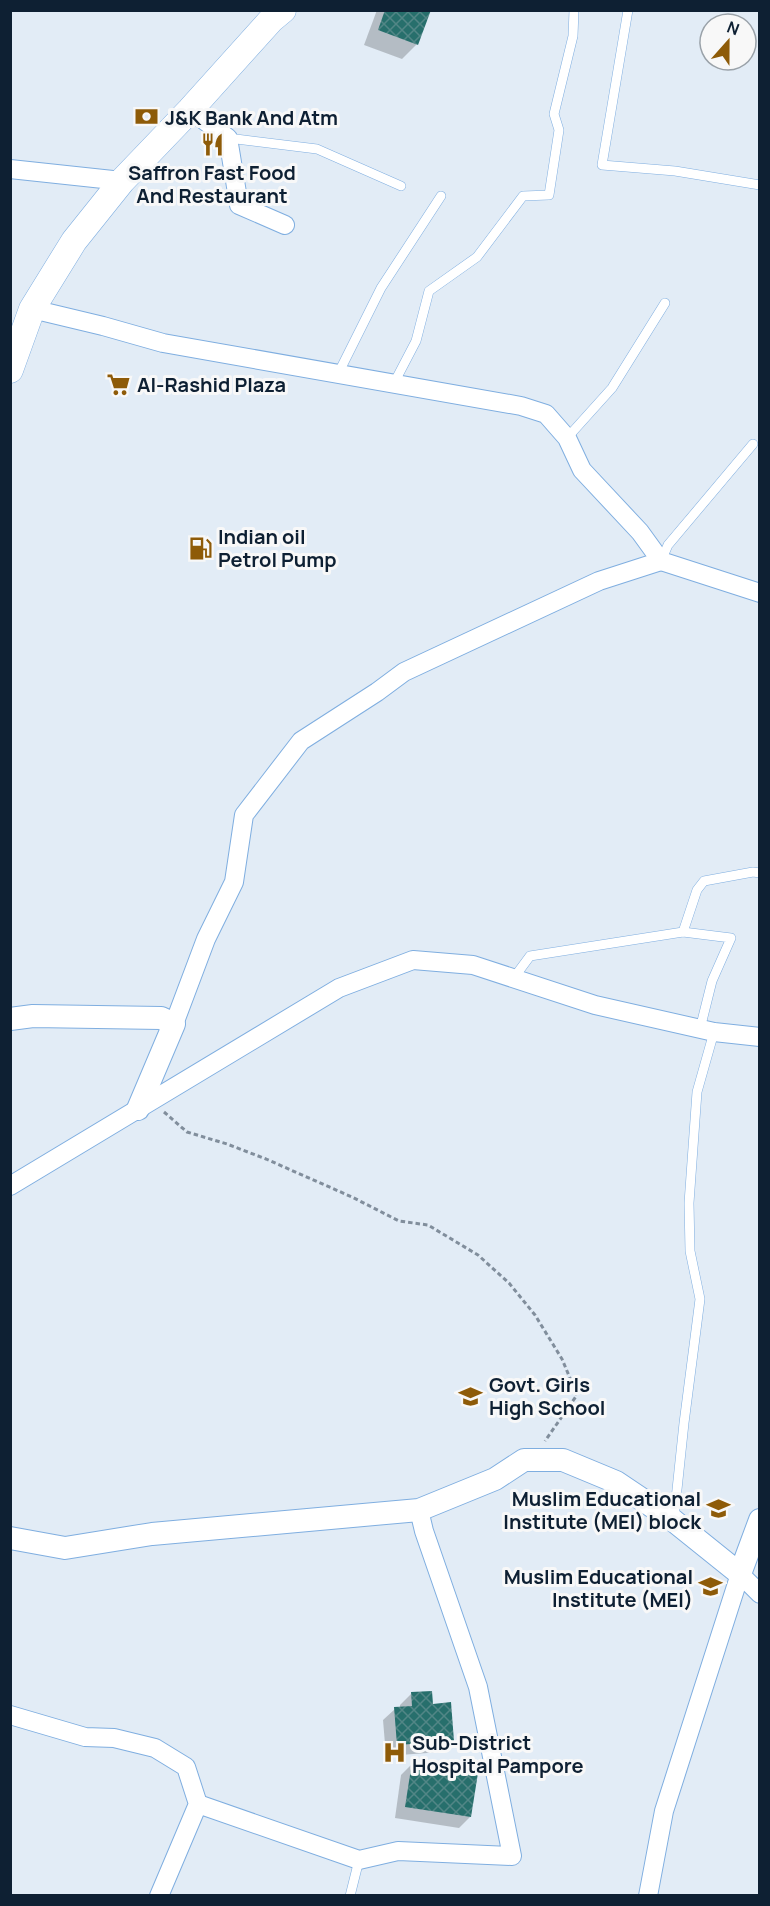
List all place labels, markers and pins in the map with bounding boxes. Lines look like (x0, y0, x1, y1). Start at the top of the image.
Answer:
bank icon: J&K Bank And Atm (134, 104, 160, 130)
place label: J&K Bank And Atm (165, 104, 338, 131)
restaurant icon: Saffron Fast Food And Restaurant (199, 132, 225, 158)
place label: Saffron Fast Food And Restaurant (128, 159, 296, 209)
supermarket icon: Al-Rashid Plaza (106, 371, 132, 397)
place label: Al-Rashid Plaza (137, 371, 286, 398)
place label: Indian oil Petrol Pump (218, 523, 337, 573)
fuel station icon: Indian oil Petrol Pump (187, 535, 213, 561)
place label: Govt. Girls High School (489, 1371, 605, 1421)
school or university icon: Govt. Girls High School (458, 1383, 484, 1409)
place label: Muslim Educational Institute (MEI) block (503, 1485, 702, 1535)
school or university icon: Muslim Educational Institute (MEI) block (706, 1496, 732, 1522)
place label: Muslim Educational Institute (MEI) (504, 1563, 693, 1613)
school or university icon: Muslim Educational Institute (MEI) (698, 1574, 724, 1600)
place label: Sub-District Hospital Pampore (412, 1729, 584, 1779)
hospital icon: Sub-District Hospital Pampore (381, 1740, 407, 1766)

